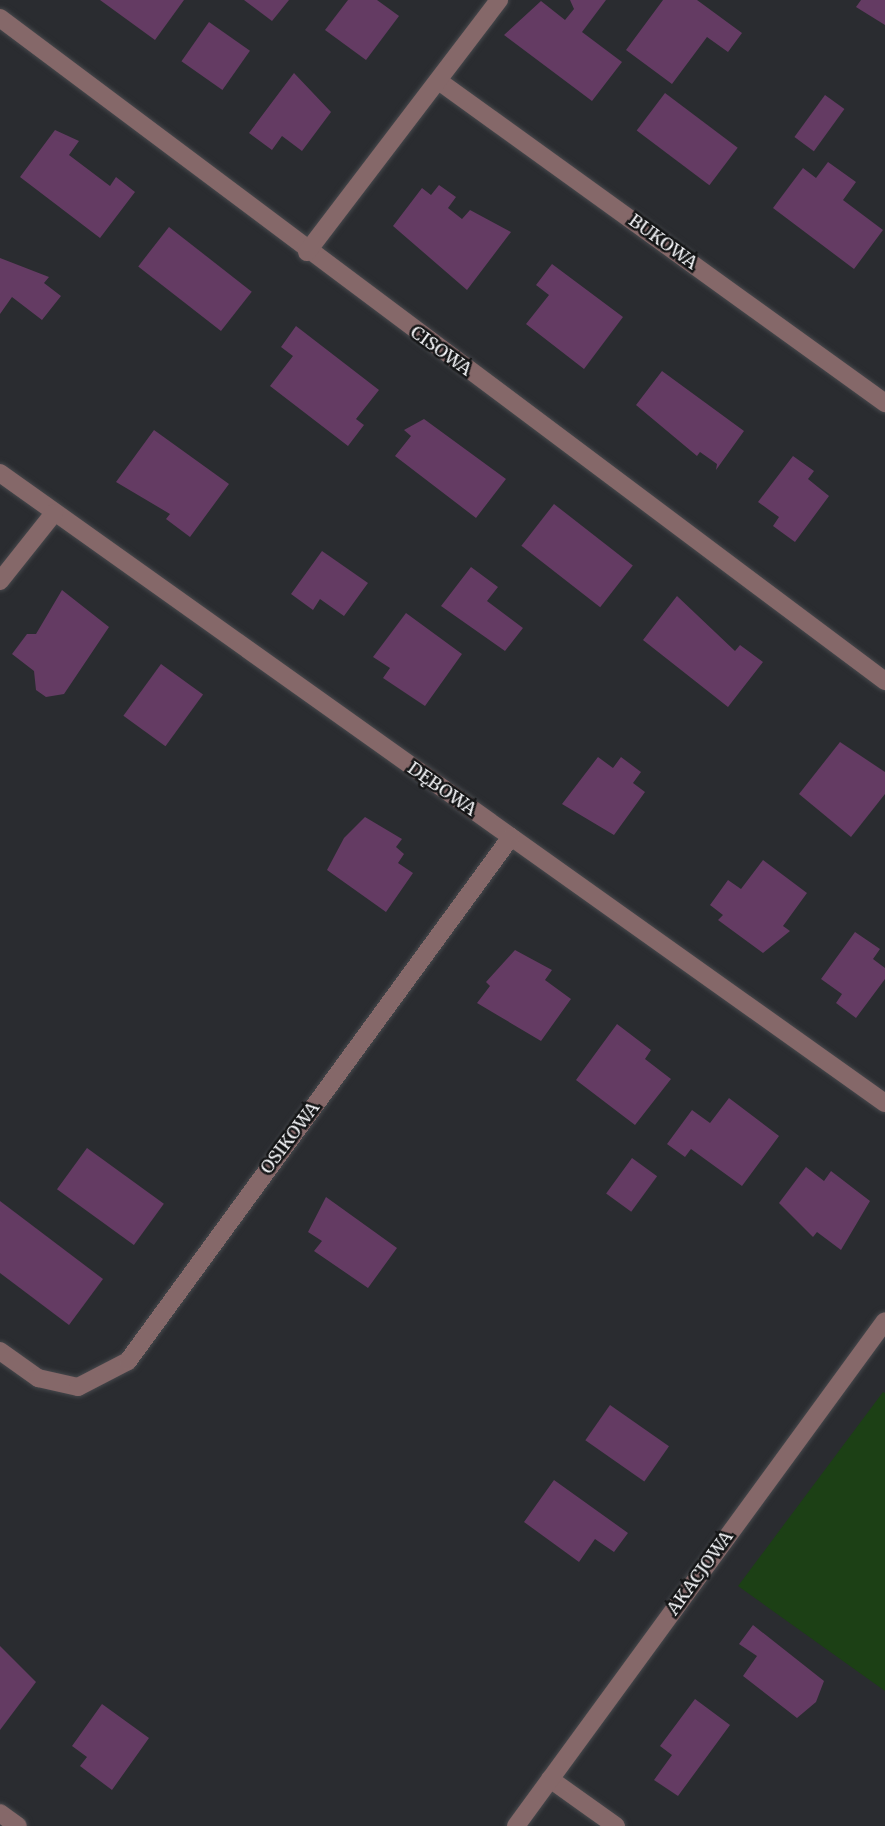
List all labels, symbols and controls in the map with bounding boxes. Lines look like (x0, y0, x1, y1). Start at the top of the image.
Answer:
street label: BUKOWA (624, 210, 702, 274)
street label: CISOWA (406, 321, 476, 381)
street label: DĘBOWA (403, 757, 481, 821)
street label: OSIKOWA (256, 1098, 324, 1178)
street label: AKACJOWA (662, 1527, 738, 1619)

